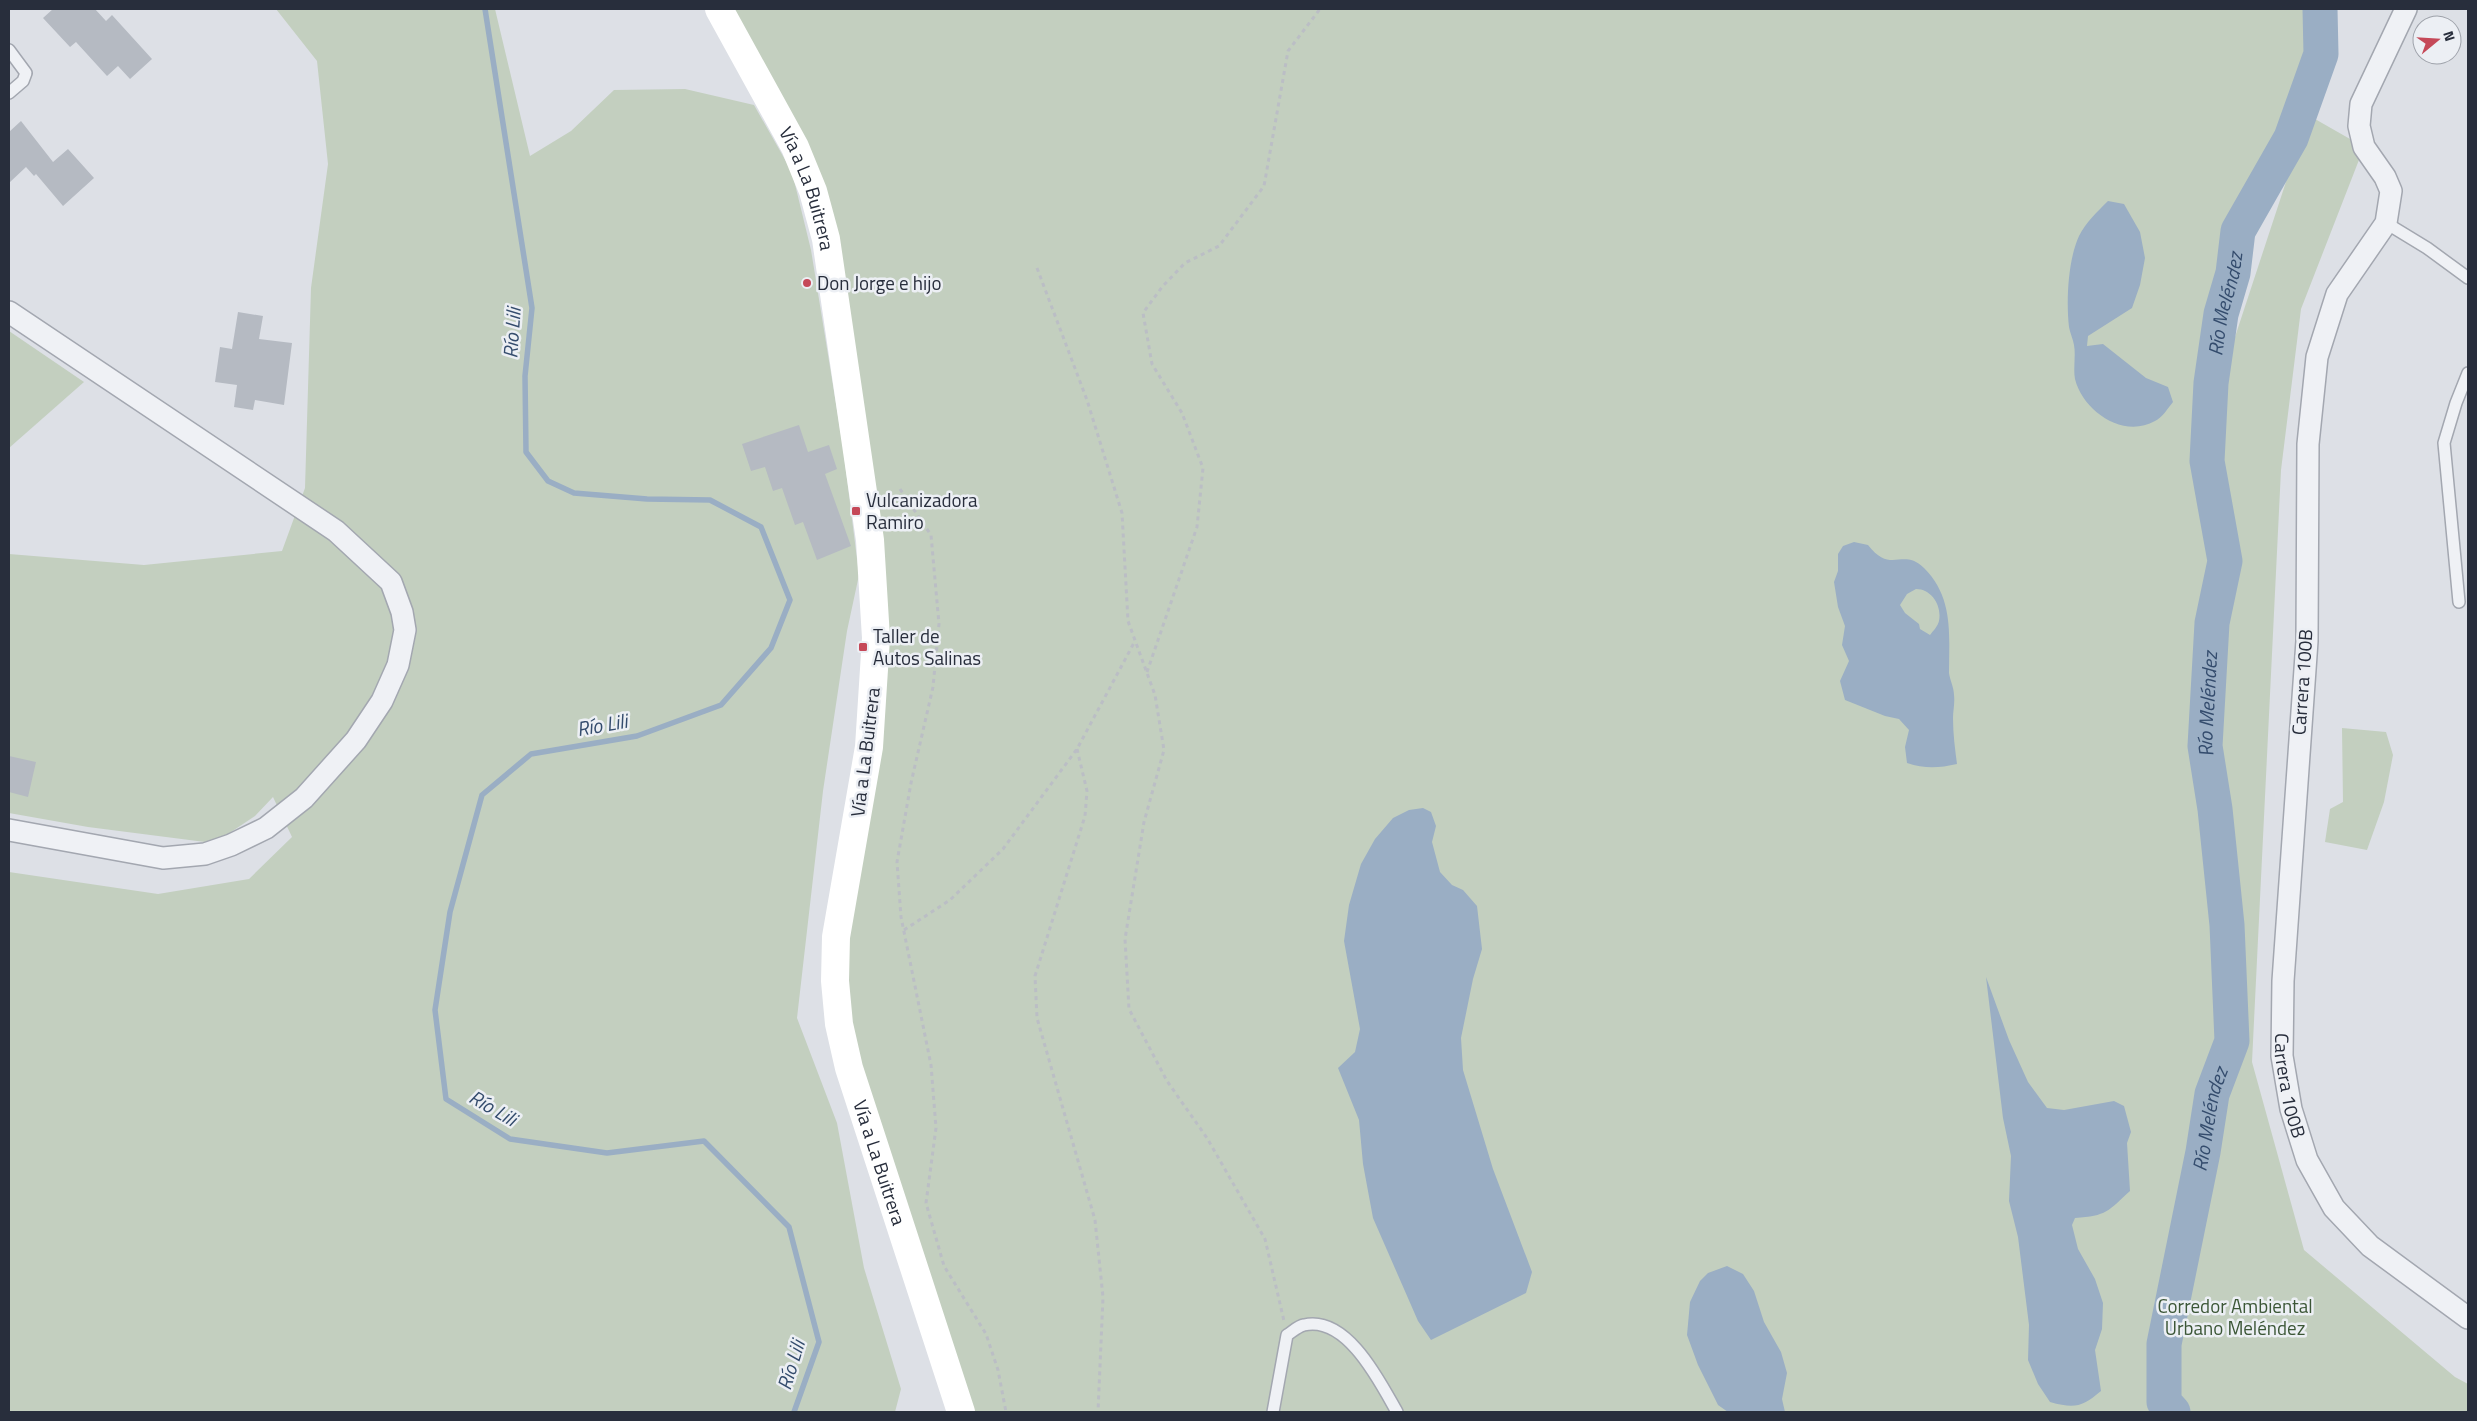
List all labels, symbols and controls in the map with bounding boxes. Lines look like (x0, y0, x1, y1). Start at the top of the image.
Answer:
north arrow (2412, 15, 2462, 65)
text: N (2438, 28, 2461, 44)
street label: Vía a La Buitrera (772, 121, 843, 253)
water label: Río Meléndez (2199, 249, 2251, 358)
place label: Don Jorge e hijo (817, 268, 941, 297)
marker: Don Jorge e hijo (801, 277, 813, 289)
water label: Río Lili (494, 304, 529, 359)
place label: Vulcanizadora Ramiro (866, 485, 978, 536)
marker: Vulcanizadora Ramiro (850, 505, 862, 517)
place label: Taller de Autos Salinas (873, 621, 981, 672)
street label: Carrera 100B (2283, 628, 2320, 736)
marker: Taller de Autos Salinas (857, 641, 869, 653)
water label: Río Meléndez (2189, 649, 2225, 759)
street label: Vía a La Buitrera (842, 685, 887, 818)
water label: Río Lili (574, 704, 632, 744)
street label: Carrera 100B (2268, 1033, 2314, 1142)
water label: Río Meléndez (2184, 1061, 2236, 1174)
water label: Río Lili (463, 1081, 526, 1135)
street label: Vía a La Buitrera (846, 1096, 914, 1229)
park label: Corredor Ambiental Urbano Meléndez (2157, 1291, 2313, 1342)
water label: Río Lili (768, 1333, 814, 1394)

